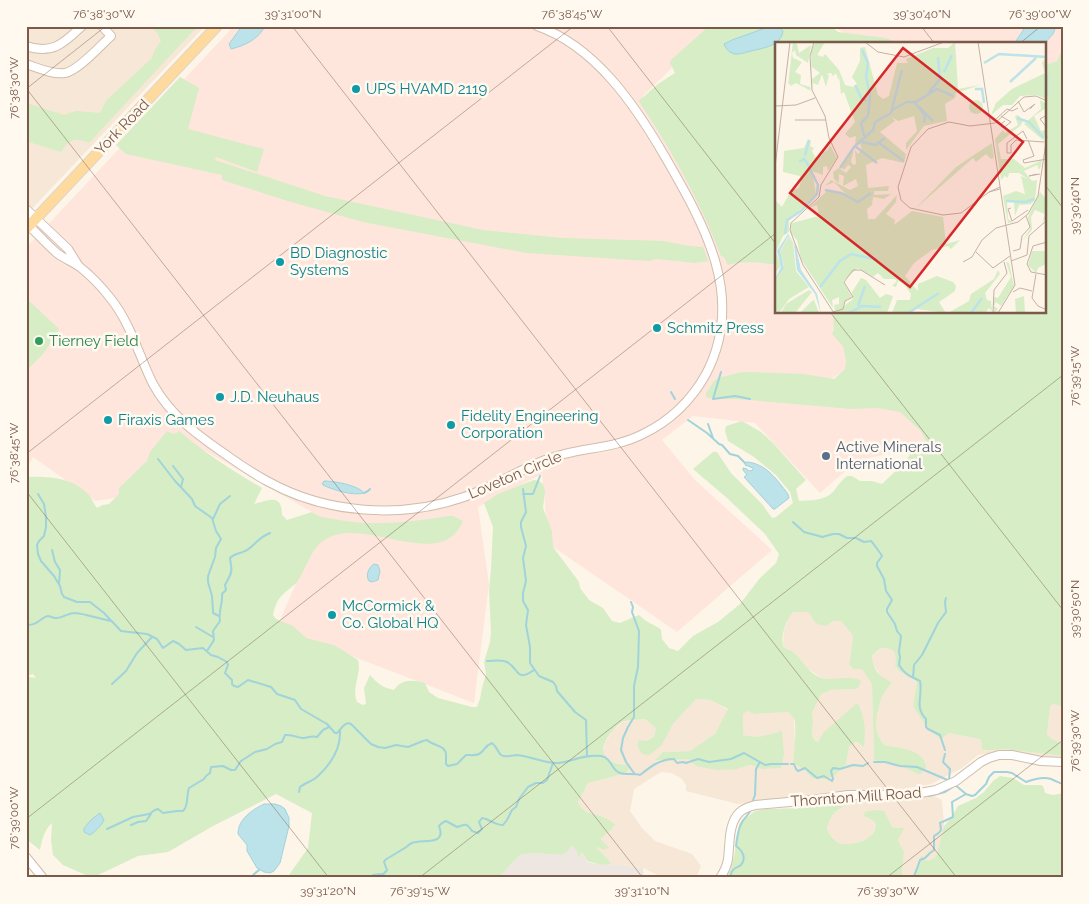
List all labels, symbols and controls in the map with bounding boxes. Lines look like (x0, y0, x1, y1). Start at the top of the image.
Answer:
text: 76°38'30"W (73, 7, 136, 21)
text: 39°31'00"N (264, 7, 322, 21)
text: 76°38'45"W (542, 7, 603, 21)
text: 39°30'40"N (893, 7, 951, 21)
text: 76°39'00"W (1009, 7, 1072, 21)
inset map (775, 42, 1046, 314)
text: 76°38'30"W (7, 56, 21, 119)
place label: UPS HVAMD 2119 (366, 80, 487, 98)
marker: UPS HVAMD 2119 (350, 83, 362, 95)
street label: York Road (91, 95, 153, 159)
text: 39°30'40"N (1068, 177, 1082, 235)
place label: BD Diagnostic Systems (290, 244, 387, 279)
marker: BD Diagnostic Systems (274, 256, 286, 268)
place label: Schmitz Press (667, 319, 764, 337)
marker: Schmitz Press (651, 322, 663, 334)
place label: Tierney Field (49, 332, 139, 350)
marker: Tierney Field (33, 335, 45, 347)
text: 76°39'15"W (1068, 346, 1082, 406)
place label: J.D. Neuhaus (230, 388, 319, 406)
marker: J.D. Neuhaus (214, 391, 226, 403)
place label: Fidelity Engineering Corporation (461, 407, 598, 442)
place label: Firaxis Games (118, 411, 214, 429)
marker: Firaxis Games (102, 414, 114, 426)
marker: Fidelity Engineering Corporation (445, 419, 457, 431)
text: 76°38'45"W (7, 422, 21, 483)
place label: Active Minerals International (836, 438, 942, 473)
street label: Loveton Circle (466, 447, 565, 503)
marker: Active Minerals International (820, 450, 832, 462)
text: 39°30'50"N (1068, 580, 1082, 638)
place label: McCormick & Co. Global HQ (342, 597, 439, 632)
marker: McCormick & Co. Global HQ (326, 609, 338, 621)
text: 76°39'30"W (1068, 710, 1082, 772)
street label: Thornton Mill Road (790, 783, 922, 811)
text: 76°39'00"W (7, 786, 21, 849)
text: 39°31'20"N (300, 884, 356, 898)
text: 76°39'15"W (390, 884, 450, 898)
text: 39°31'10"N (615, 884, 669, 898)
text: 76°39'30"W (857, 884, 919, 898)

